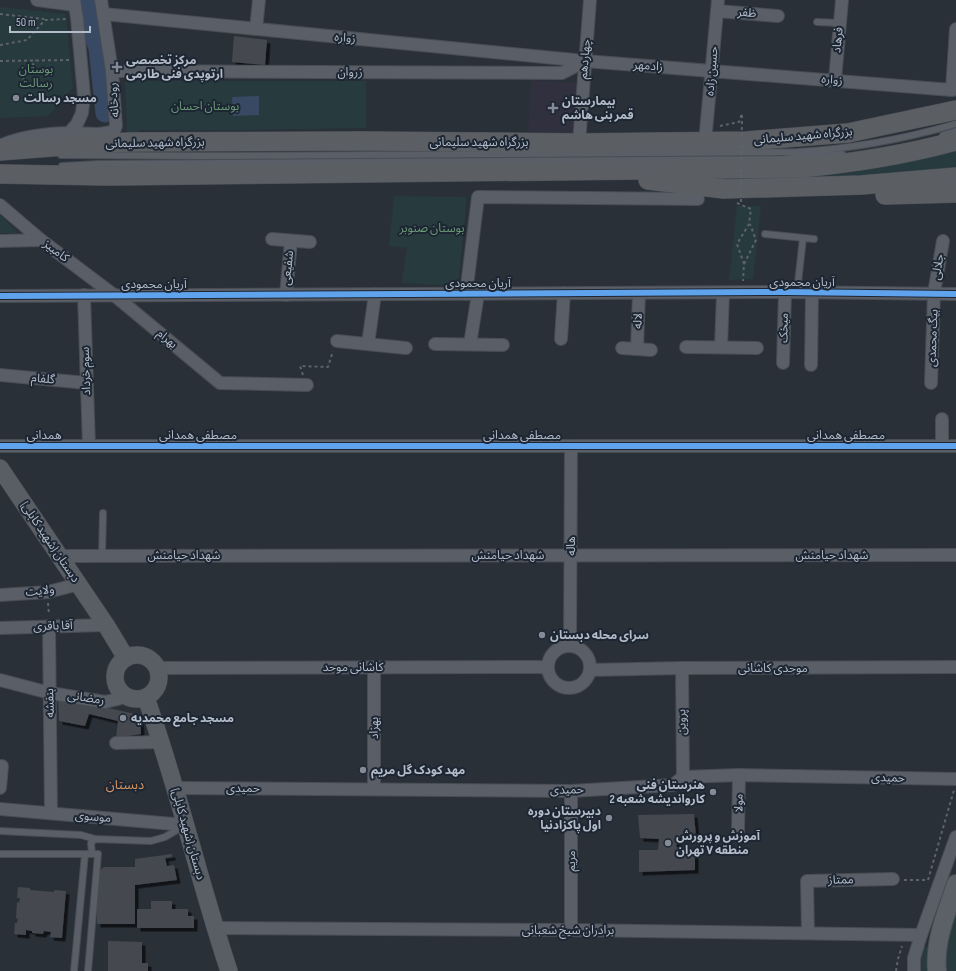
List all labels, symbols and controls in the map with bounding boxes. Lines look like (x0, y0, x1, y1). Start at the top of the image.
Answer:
street label: ظفر (736, 5, 757, 21)
scale bar (10, 8, 90, 34)
text: 50 m (16, 15, 36, 30)
street label: فرهاد (829, 27, 847, 53)
street label: زواره (334, 30, 356, 46)
street label: چهاردهم (576, 38, 595, 80)
street label: حسین زاده (702, 45, 722, 97)
place label: مرکز تخصصی ارتوپدی فنی طارمی (126, 53, 223, 82)
street label: زادمهر (632, 57, 663, 75)
marker: مرکز تخصصی ارتوپدی فنی طارمی (111, 61, 123, 73)
park label: بوستان رسالت (19, 62, 53, 91)
street label: زروان (337, 65, 363, 80)
street label: زواره (821, 72, 843, 88)
street label: رودخانه (105, 82, 123, 118)
place label: مسجد رسالت (24, 91, 97, 106)
marker: مسجد رسالت (11, 93, 21, 103)
place label: بیمارستان قمر بنی هاشم (562, 94, 634, 124)
park label: بوستان احسان (171, 99, 239, 114)
marker: بیمارستان قمر بنی هاشم (547, 102, 559, 114)
street label: بزرگراه شهید سلیمانی (753, 124, 853, 148)
street label: بزرگراه شهید سلیمانی (105, 135, 205, 151)
street label: بزرگراه شهید سلیمانی (429, 135, 529, 150)
park label: بوستان صنوبر (399, 221, 465, 236)
street label: کامبیز (39, 236, 73, 266)
street label: شفیعی (279, 250, 297, 286)
street label: جلالی (929, 253, 947, 281)
street label: آریان محمودی (769, 275, 835, 290)
street label: آریان محمودی (445, 276, 511, 291)
street label: آریان محمودی (121, 277, 187, 292)
street label: بیگ محمدی (924, 309, 942, 367)
street label: لاله (630, 313, 646, 329)
street label: میخک (776, 313, 792, 343)
street label: بهرام (153, 326, 180, 353)
street label: سوم خرداد (78, 346, 95, 396)
street label: گلفام (30, 370, 57, 389)
street label: همدانی (26, 428, 62, 443)
street label: مصطفی همدانی (159, 428, 237, 443)
street label: مصطفی همدانی (483, 428, 561, 443)
street label: مصطفی همدانی (807, 428, 885, 443)
street label: دبستان (شهید کابلی) (17, 499, 83, 586)
street label: هاله (564, 536, 579, 556)
street label: شهداد حیامنش (147, 548, 221, 563)
street label: شهداد حیامنش (471, 548, 545, 563)
street label: شهداد حیامنش (795, 548, 869, 563)
street label: ولایت (25, 582, 55, 600)
street label: آقا باقری (33, 618, 74, 634)
place label: سرای محله دبستان (550, 628, 649, 643)
marker: سرای محله دبستان (537, 630, 547, 640)
street label: کاشانی موحد (323, 660, 384, 675)
street label: موحدی کاشانی (738, 661, 808, 676)
street label: بنفشه (42, 688, 58, 718)
street label: رمضانی (67, 688, 105, 708)
street label: پروین (674, 709, 690, 735)
place label: مسجد جامع محمدیه (131, 711, 234, 727)
marker: مسجد جامع محمدیه (118, 713, 128, 723)
street label: بهزاد (367, 717, 382, 739)
place label: مهد کودک گل مریم (371, 763, 465, 779)
marker: مهد کودک گل مریم (358, 765, 368, 775)
street label: حمیدی (871, 770, 905, 786)
district label: دبستان (106, 777, 144, 793)
place label: هنرستان فنی کارواندیشه شعبه 2 (609, 778, 706, 807)
street label: حمیدی (226, 781, 260, 796)
street label: حمیدی (550, 782, 584, 798)
street label: دبستان (شهید کابلی) (168, 786, 208, 882)
marker: هنرستان فنی کارواندیشه شعبه 2 (708, 787, 718, 797)
street label: مولا (731, 793, 747, 813)
place label: دبیرستان دوره اول پاکزادنیا (528, 804, 601, 833)
street label: موسوی (74, 808, 112, 826)
marker: دبیرستان دوره اول پاکزادنیا (604, 813, 614, 823)
place label: آموزش و پرورش منطقه ۷ تهران (676, 829, 761, 858)
marker: آموزش و پرورش منطقه ۷ تهران (663, 838, 673, 848)
street label: مریم (564, 850, 580, 872)
street label: ممتاز (827, 872, 854, 888)
street label: برادران شیخ شعبانی (522, 923, 614, 939)

